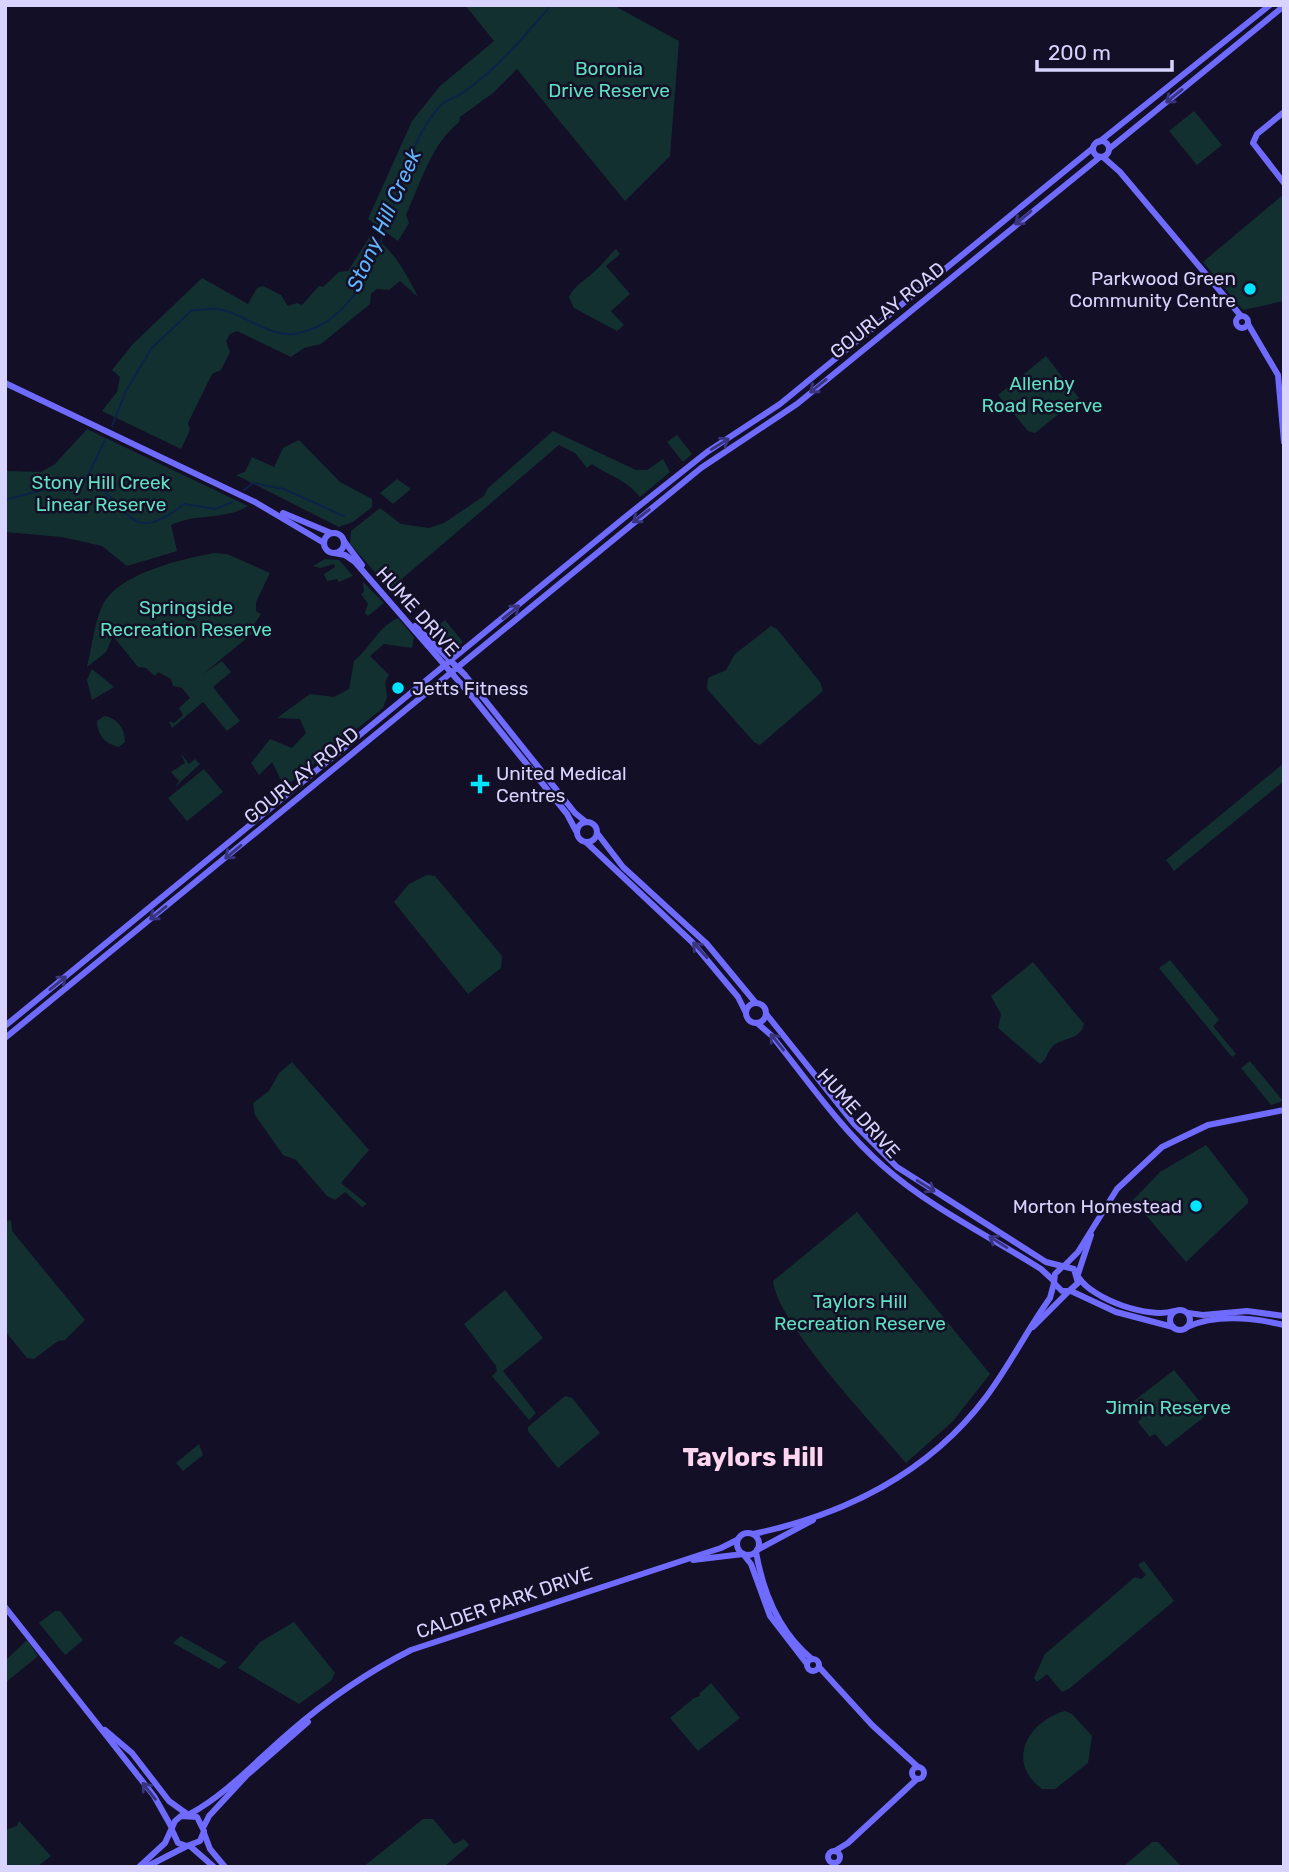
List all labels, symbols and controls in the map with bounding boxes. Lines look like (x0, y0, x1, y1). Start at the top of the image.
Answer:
scale bar (1037, 28, 1172, 72)
text: 200 m (1048, 40, 1111, 65)
park label: Boronia Drive Reserve (548, 57, 670, 102)
one-way arrow (1165, 88, 1183, 104)
water label: Stony Hill Creek (341, 144, 427, 295)
one-way arrow (1014, 210, 1032, 226)
street label: GOURLAY ROAD (825, 257, 949, 364)
place label: Parkwood Green Community Centre (1069, 267, 1236, 312)
marker: Parkwood Green Community Centre (1242, 281, 1258, 297)
park label: Allenby Road Reserve (981, 372, 1103, 417)
one-way arrow (810, 379, 828, 394)
one-way arrow (709, 436, 729, 450)
park label: Stony Hill Creek Linear Reserve (32, 471, 171, 516)
one-way arrow (632, 509, 650, 524)
street label: HUME DRIVE (371, 562, 464, 661)
park label: Springside Recreation Reserve (100, 596, 272, 641)
one-way arrow (501, 604, 519, 620)
place label: Jetts Fitness (412, 677, 529, 700)
marker: Jetts Fitness (390, 680, 406, 696)
street label: GOURLAY ROAD (239, 722, 363, 829)
place label: United Medical Centres (496, 762, 627, 807)
marker: United Medical Centres (470, 774, 490, 794)
one-way arrow (225, 844, 243, 859)
one-way arrow (149, 905, 168, 920)
one-way arrow (691, 942, 708, 959)
one-way arrow (49, 975, 67, 991)
one-way arrow (769, 1034, 785, 1052)
street label: HUME DRIVE (812, 1064, 905, 1163)
one-way arrow (916, 1180, 936, 1194)
place label: Morton Homestead (1013, 1195, 1182, 1218)
marker: Morton Homestead (1188, 1198, 1204, 1214)
one-way arrow (989, 1234, 1008, 1249)
park label: Taylors Hill Recreation Reserve (774, 1290, 946, 1335)
park label: Jimin Reserve (1105, 1396, 1231, 1419)
district label: Taylors Hill (682, 1442, 824, 1473)
street label: CALDER PARK DRIVE (413, 1562, 595, 1643)
one-way arrow (142, 1782, 157, 1800)

